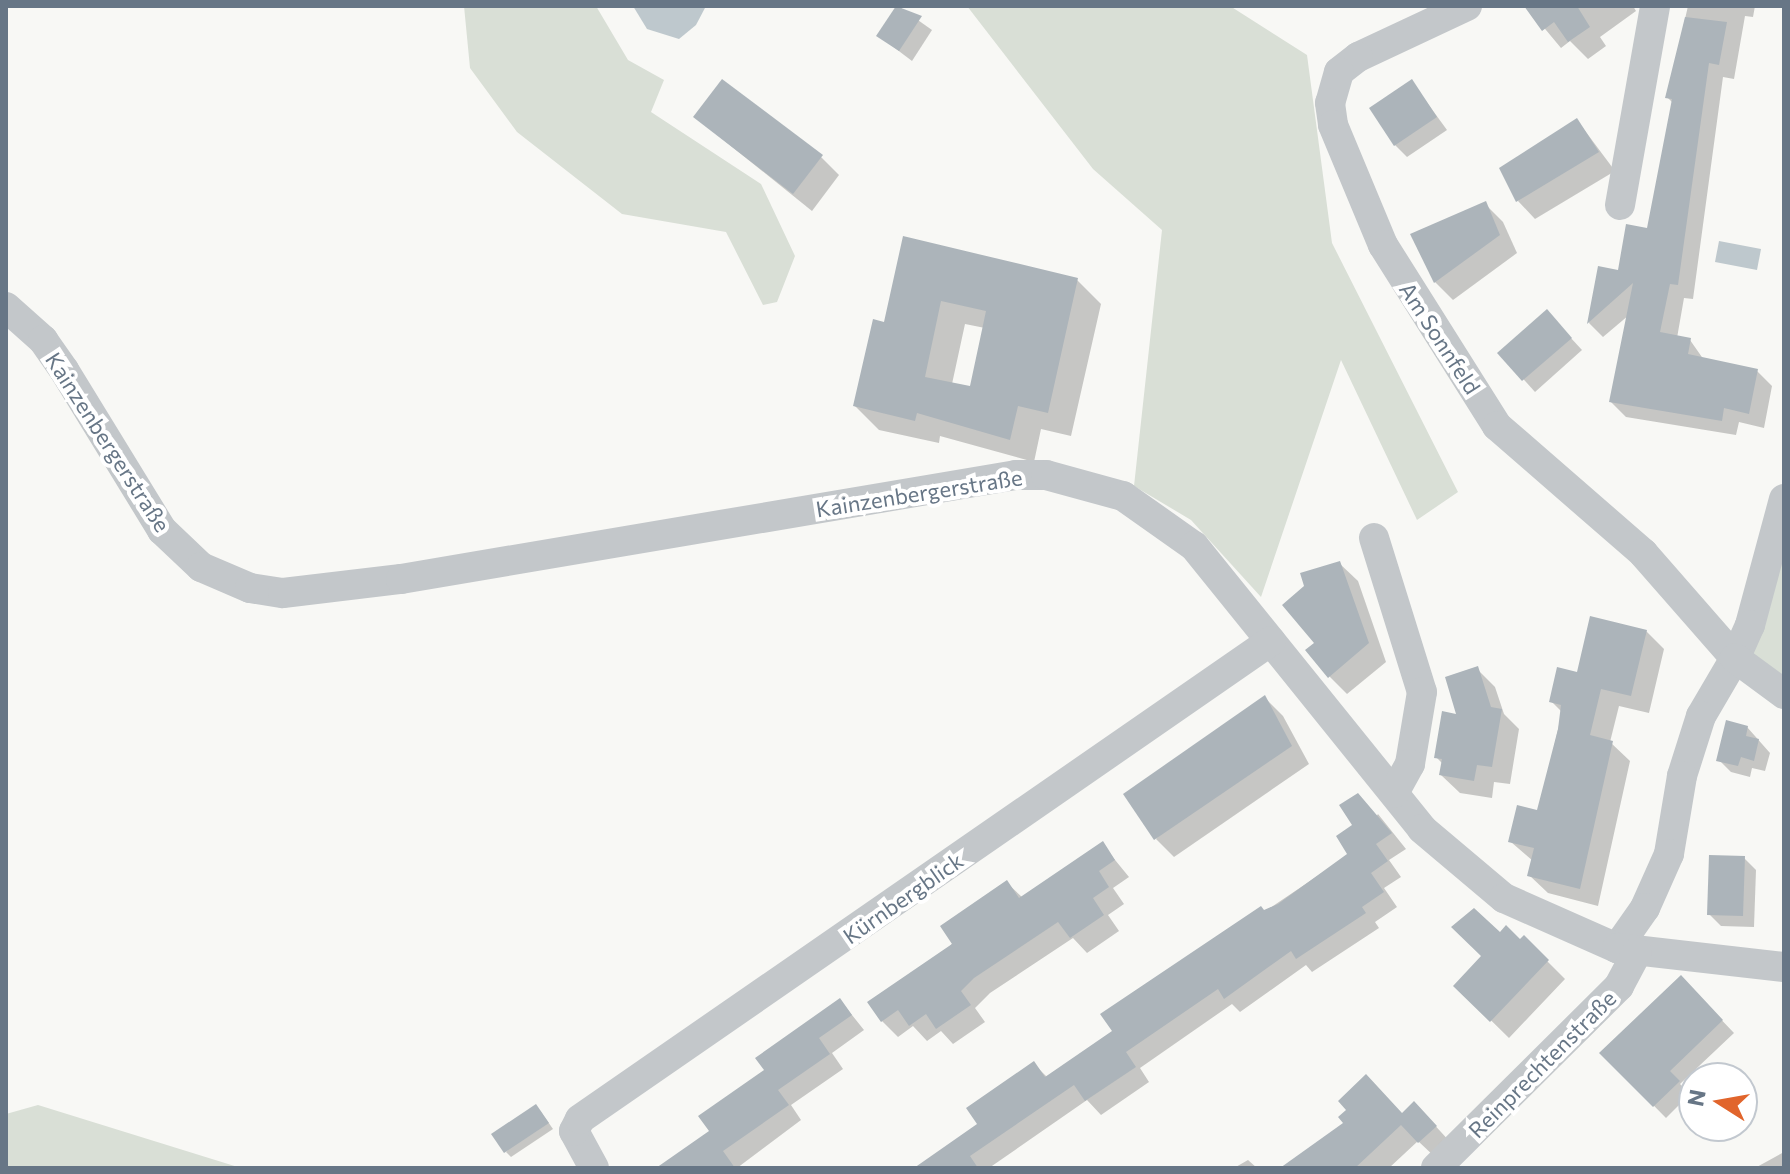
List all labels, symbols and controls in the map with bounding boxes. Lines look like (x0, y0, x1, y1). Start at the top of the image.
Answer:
street label: Am Sonnfeld (1394, 277, 1486, 399)
street label: Kainzenbergerstraße (40, 347, 176, 537)
street label: Kainzenbergerstraße (814, 464, 1024, 522)
street label: Kürnbergblick (838, 847, 968, 949)
street label: Reinprechtenstraße (1463, 985, 1621, 1143)
north arrow (1678, 1062, 1758, 1142)
text: N (1681, 1087, 1711, 1108)

